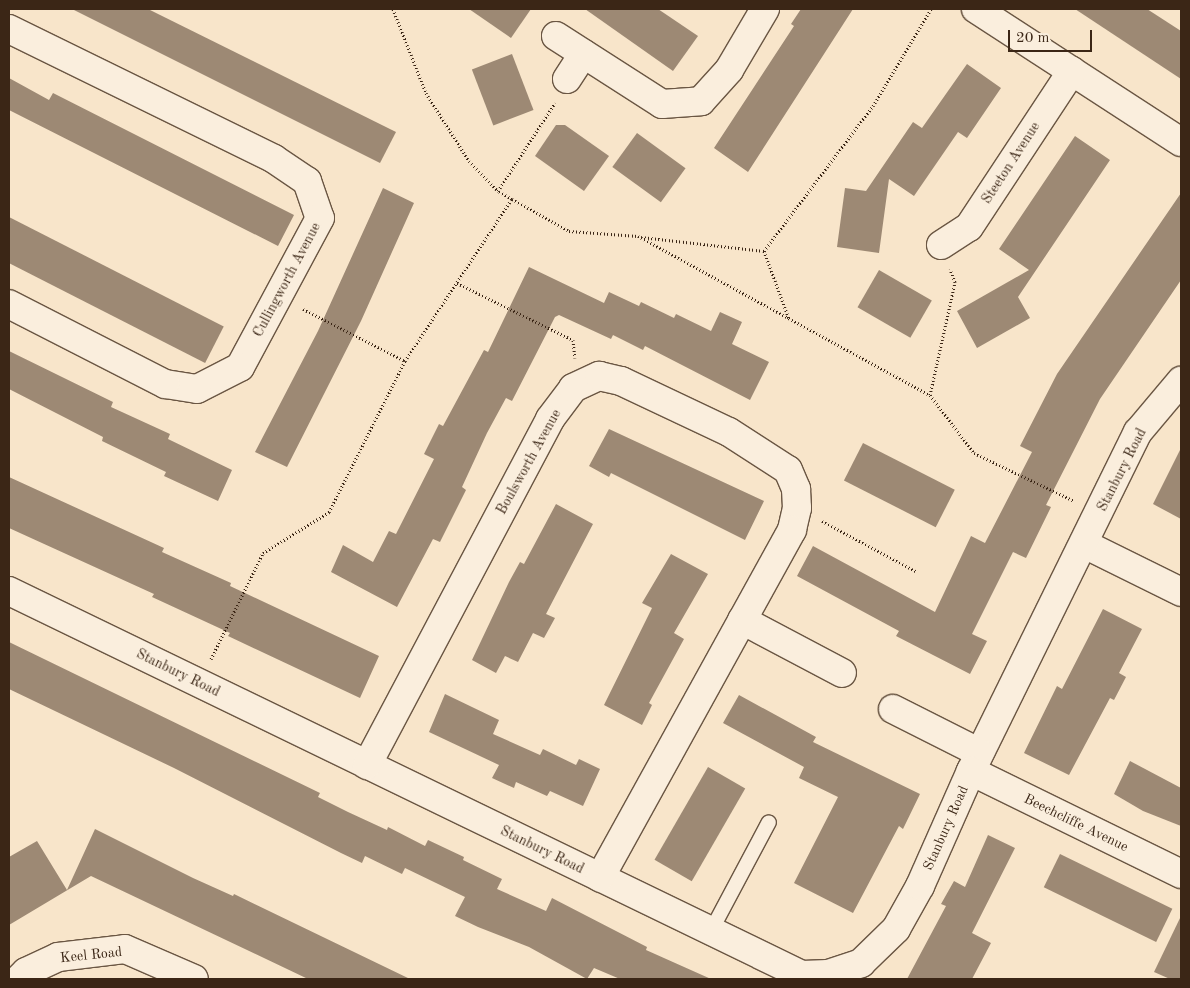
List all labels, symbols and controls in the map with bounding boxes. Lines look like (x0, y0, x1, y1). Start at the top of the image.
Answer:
scale bar (1010, 20, 1094, 52)
text: 20 m (1016, 31, 1050, 46)
street label: Steeton Avenue (978, 119, 1044, 207)
street label: Cullingworth Avenue (250, 220, 324, 340)
street label: Boulsworth Avenue (493, 406, 565, 518)
street label: Stanbury Road (1094, 426, 1150, 514)
street label: Stanbury Road (133, 646, 223, 700)
street label: Stanbury Road (920, 783, 972, 873)
street label: Beechcliffe Avenue (1021, 790, 1131, 856)
street label: Stanbury Road (497, 823, 587, 877)
street label: Keel Road (59, 943, 123, 967)

